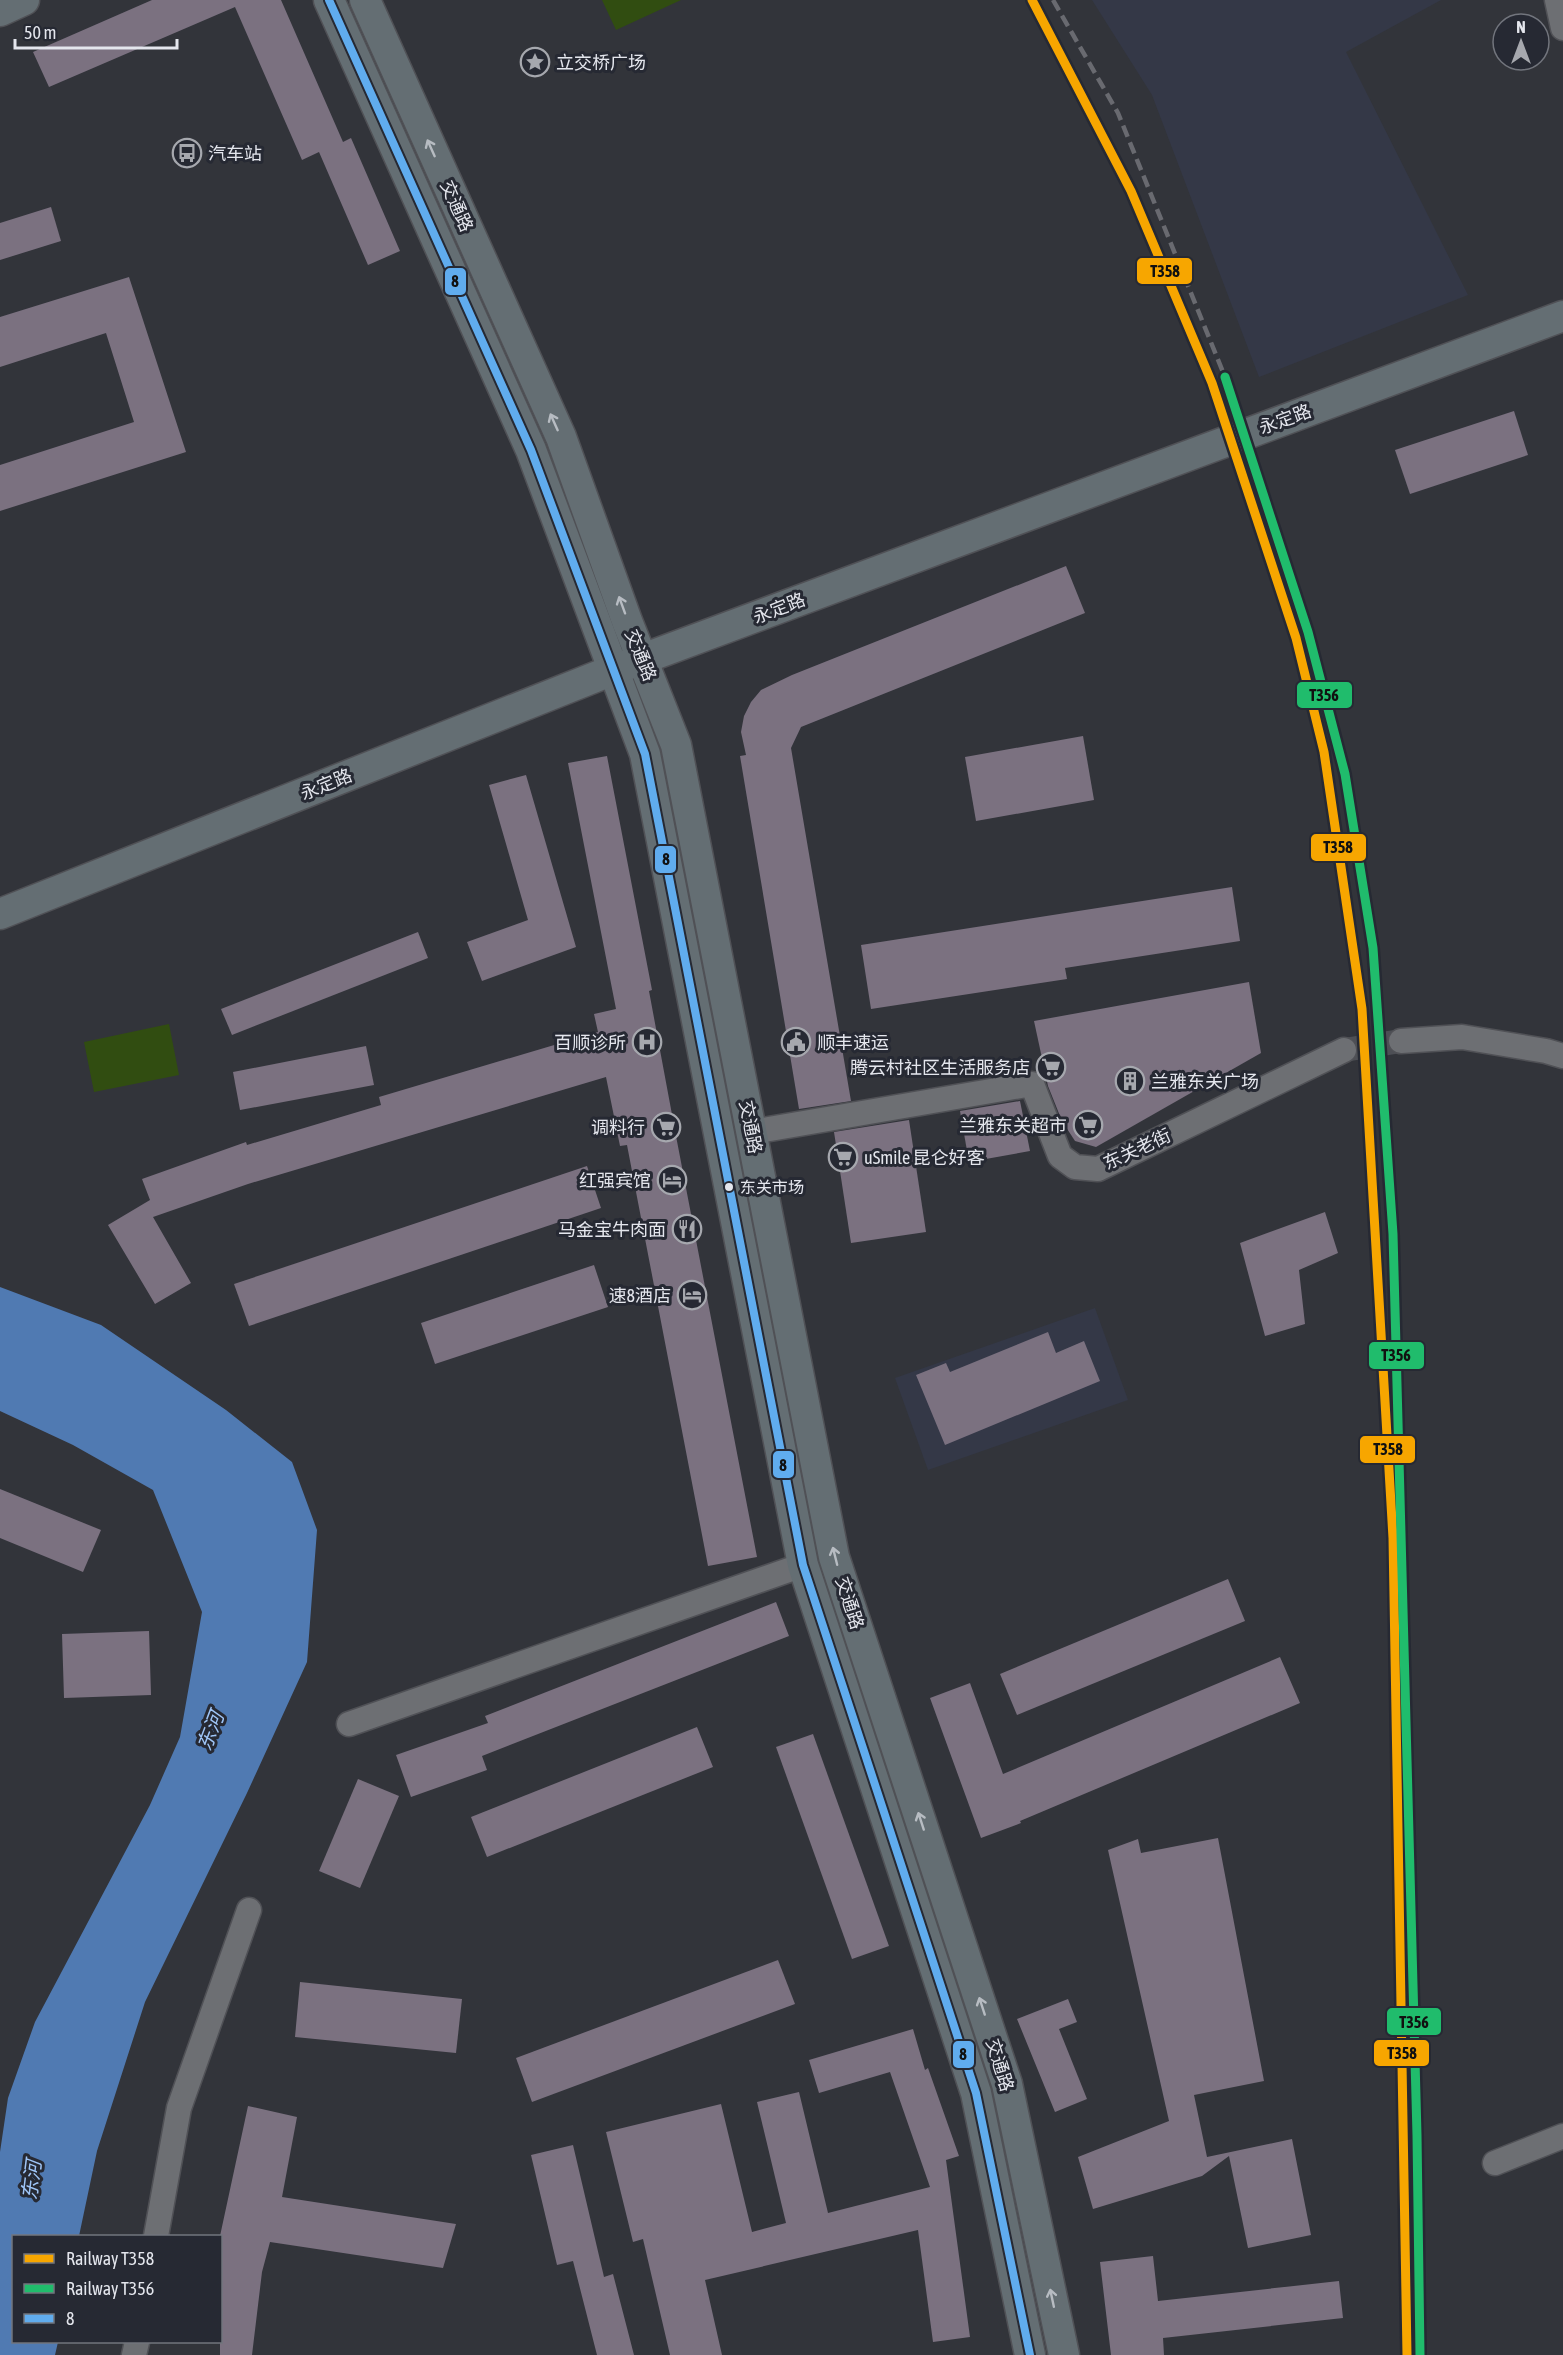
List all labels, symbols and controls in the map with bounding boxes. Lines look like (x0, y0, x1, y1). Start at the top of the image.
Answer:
scale bar (15, 12, 177, 50)
north arrow (1491, 12, 1551, 72)
text: N (1516, 18, 1526, 36)
text: 50 m (24, 22, 56, 43)
place icon: 立交桥广场 (519, 46, 551, 78)
place label: 立交桥广场 (556, 52, 646, 73)
bus stop icon: 汽车站 (171, 137, 203, 169)
one-way arrow (425, 140, 436, 158)
place label: 汽车站 (208, 143, 262, 164)
street label: 交通路 (436, 177, 478, 235)
line badge: T358 (1136, 257, 1193, 285)
text: T358 (1150, 262, 1180, 280)
line badge: 8 (444, 267, 467, 296)
text: 8 (451, 272, 459, 290)
street label: 永定路 (1256, 400, 1314, 438)
one-way arrow (548, 413, 560, 431)
street label: 永定路 (750, 589, 808, 627)
one-way arrow (615, 596, 626, 615)
street label: 交通路 (621, 626, 661, 684)
line badge: T356 (1296, 681, 1353, 709)
text: T356 (1309, 686, 1339, 704)
street label: 永定路 (297, 764, 355, 804)
line badge: T358 (1310, 833, 1367, 862)
text: T358 (1323, 838, 1353, 856)
line badge: 8 (654, 845, 677, 874)
text: 8 (662, 850, 670, 868)
hospital icon: 百顺诊所 (631, 1026, 663, 1058)
public building icon: 顺丰速运 (780, 1026, 812, 1058)
place label: 百顺诊所 (554, 1032, 626, 1053)
place label: 顺丰速运 (817, 1032, 889, 1053)
supermarket icon: 腾云村社区生活服务店 (1035, 1051, 1067, 1083)
place label: 腾云村社区生活服务店 (850, 1057, 1030, 1078)
building icon: 兰雅东关广场 (1114, 1065, 1146, 1097)
place label: 兰雅东关广场 (1151, 1071, 1259, 1092)
street label: 交通路 (736, 1098, 766, 1156)
supermarket icon: 兰雅东关超市 (1072, 1109, 1104, 1141)
supermarket icon: 调料行 (650, 1111, 682, 1143)
place label: 兰雅东关超市 (959, 1115, 1067, 1136)
place label: 调料行 (591, 1117, 645, 1138)
street label: 东关老街 (1100, 1124, 1174, 1174)
supermarket icon: uSmile 昆仑好客 (827, 1141, 859, 1173)
place label: uSmile 昆仑好客 (864, 1147, 985, 1168)
hotel icon: 红强宾馆 (656, 1164, 688, 1196)
place label: 红强宾馆 (579, 1170, 651, 1191)
place label: 东关市场 (740, 1178, 804, 1196)
marker: 东关市场 (723, 1181, 735, 1193)
restaurant icon: 马金宝牛肉面 (671, 1213, 703, 1245)
place label: 马金宝牛肉面 (558, 1219, 666, 1240)
hotel icon: 速8酒店 (676, 1279, 708, 1311)
place label: 速8酒店 (609, 1285, 671, 1306)
line badge: T356 (1368, 1341, 1425, 1370)
text: T356 (1381, 1346, 1411, 1364)
line badge: T358 (1359, 1435, 1416, 1464)
text: T358 (1373, 1440, 1403, 1458)
line badge: 8 (772, 1450, 795, 1479)
text: 8 (779, 1456, 787, 1474)
one-way arrow (828, 1547, 840, 1566)
street label: 交通路 (832, 1574, 868, 1632)
water label: 东河 (192, 1704, 229, 1754)
one-way arrow (915, 1812, 926, 1831)
one-way arrow (976, 1997, 987, 2016)
line badge: T356 (1386, 2007, 1442, 2036)
text: T356 (1399, 2013, 1429, 2031)
street label: 交通路 (982, 2036, 1018, 2094)
line badge: T358 (1373, 2039, 1430, 2067)
line badge: 8 (952, 2040, 975, 2069)
text: T358 (1387, 2044, 1417, 2062)
text: 8 (959, 2045, 967, 2063)
water label: 东河 (17, 2155, 45, 2201)
legend (12, 2235, 222, 2343)
text: Railway T358 (66, 2248, 154, 2269)
text: Railway T356 (66, 2278, 154, 2299)
one-way arrow (1046, 2288, 1057, 2308)
text: 8 (66, 2308, 74, 2329)

